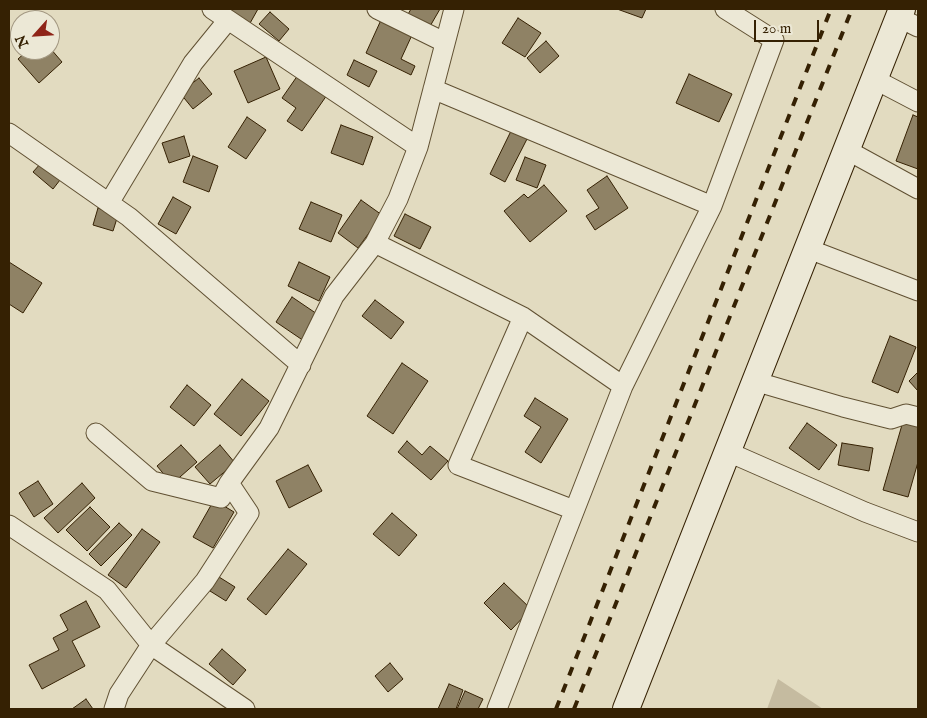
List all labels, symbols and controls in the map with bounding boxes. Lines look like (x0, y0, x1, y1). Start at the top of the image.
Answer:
north arrow (10, 10, 60, 60)
scale bar (757, 10, 822, 42)
text: 20 m (762, 19, 791, 38)
text: N (12, 32, 33, 51)

